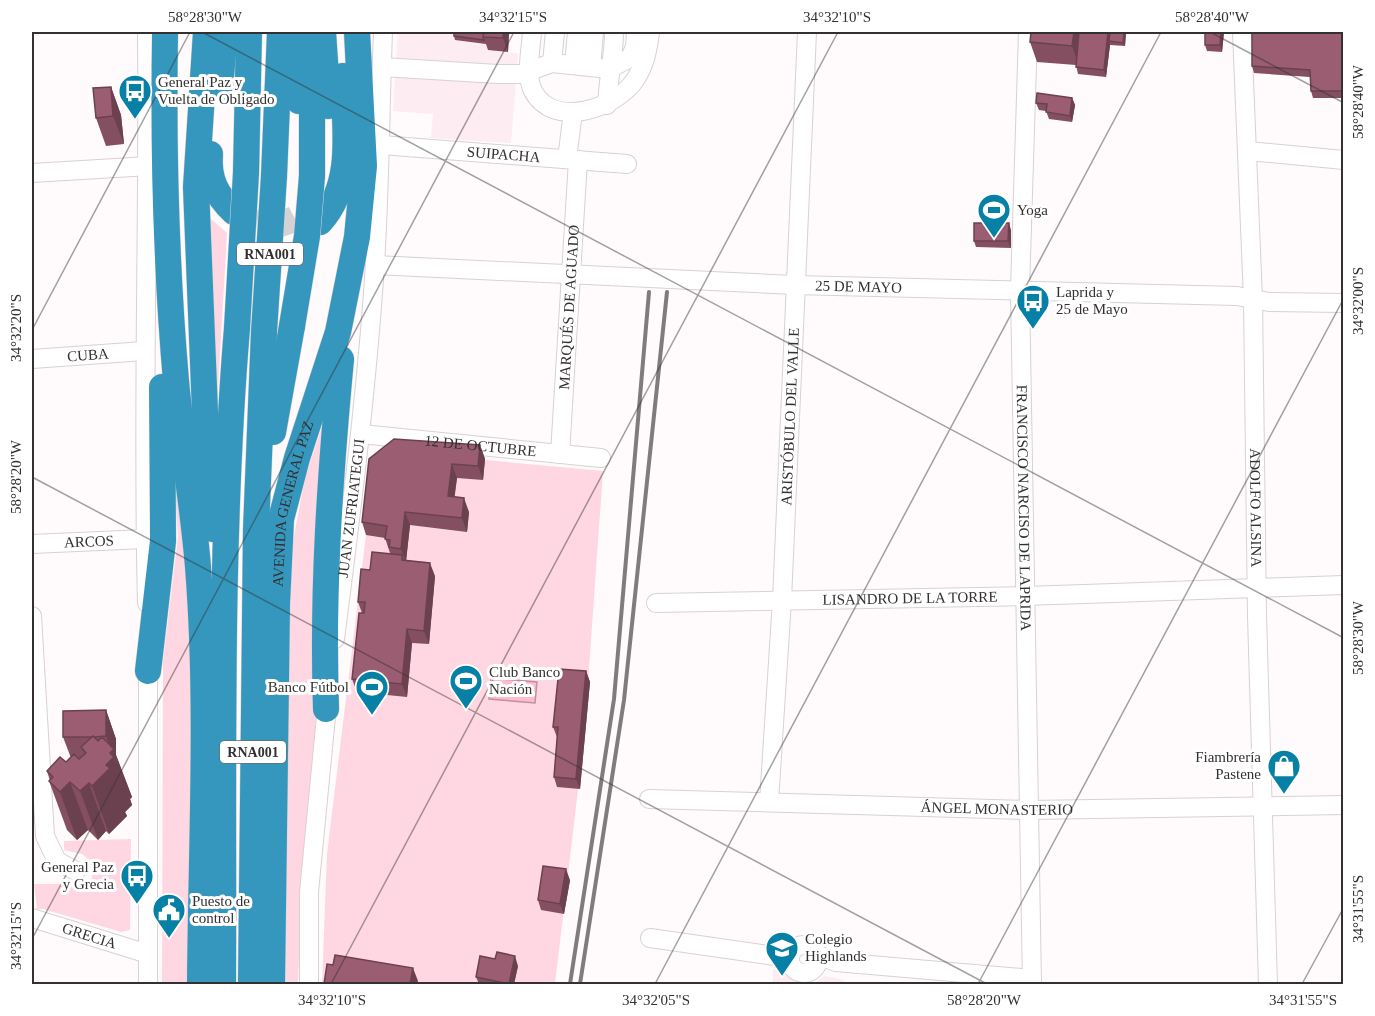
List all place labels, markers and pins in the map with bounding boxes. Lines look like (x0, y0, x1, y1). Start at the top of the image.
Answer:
bus stop icon: General Paz y Vuelta de Obligado (117, 73, 153, 120)
place label: General Paz y Vuelta de Obligado (158, 74, 275, 107)
sports icon: Yoga (976, 192, 1012, 239)
place label: Yoga (1017, 202, 1048, 218)
bus stop icon: Laprida y 25 de Mayo (1015, 283, 1051, 330)
place label: Laprida y 25 de Mayo (1056, 284, 1128, 317)
sports icon: Club Banco Nación (448, 663, 484, 710)
place label: Club Banco Nación (489, 664, 560, 697)
sports icon: Banco Fútbol (354, 669, 390, 716)
place label: Banco Fútbol (268, 679, 349, 695)
shop icon: Fiambrería Pastene (1266, 748, 1302, 795)
place label: Fiambrería Pastene (1195, 749, 1261, 782)
bus stop icon: General Paz y Grecia (119, 858, 155, 905)
place label: General Paz y Grecia (41, 859, 114, 892)
public building icon: Puesto de control (151, 892, 187, 939)
place label: Puesto de control (192, 893, 250, 926)
school or university icon: Colegio Highlands (764, 930, 800, 977)
place label: Colegio Highlands (805, 931, 867, 964)

